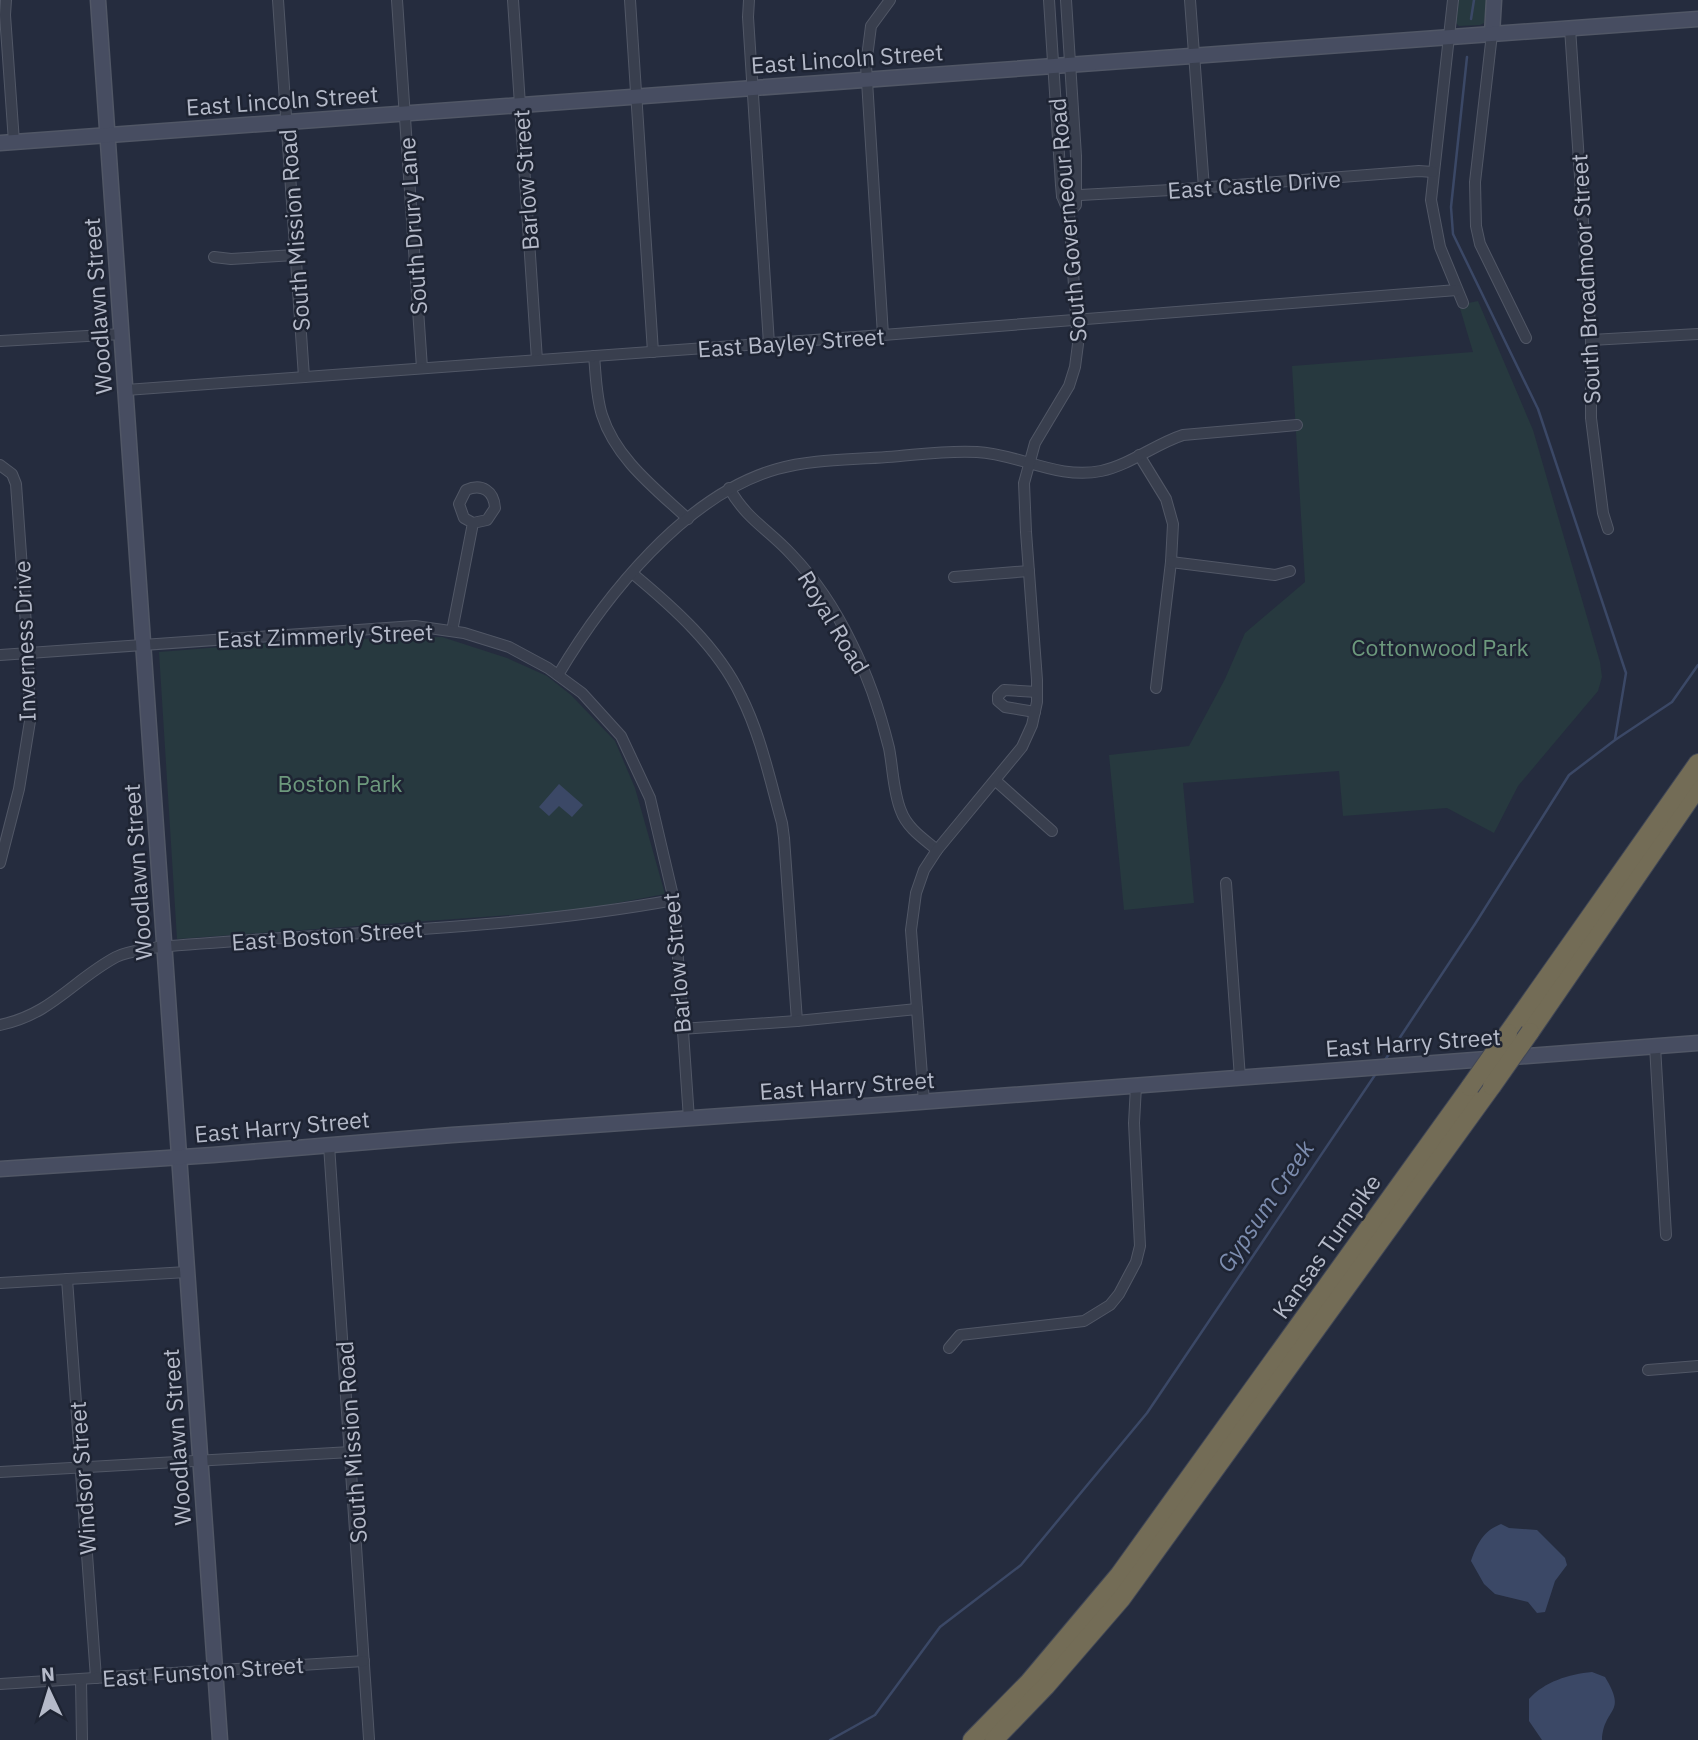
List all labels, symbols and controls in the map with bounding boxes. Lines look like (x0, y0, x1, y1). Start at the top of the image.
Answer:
street label: East Lincoln Street (750, 36, 944, 80)
street label: East Lincoln Street (185, 78, 379, 122)
street label: South Governeour Road (1041, 97, 1093, 343)
street label: Barlow Street (505, 109, 545, 251)
street label: South Mission Road (272, 128, 316, 332)
street label: South Drury Lane (391, 136, 433, 316)
street label: South Broadmoor Street (1563, 153, 1607, 405)
street label: East Castle Drive (1166, 163, 1342, 205)
street label: Woodlawn Street (76, 217, 118, 395)
street label: East Bayley Street (696, 320, 886, 364)
street label: Inverness Drive (6, 560, 42, 722)
street label: Royal Road (791, 565, 877, 679)
street label: East Zimmerly Street (216, 616, 434, 654)
park label: Cottonwood Park (1351, 632, 1529, 662)
park label: Boston Park (278, 768, 402, 798)
street label: Woodlawn Street (116, 783, 158, 961)
street label: Barlow Street (655, 891, 697, 1035)
street label: East Boston Street (230, 913, 424, 957)
street label: East Harry Street (1324, 1021, 1502, 1063)
street label: East Harry Street (758, 1064, 936, 1106)
street label: East Harry Street (193, 1103, 371, 1149)
water label: Gypsum Creek (1209, 1134, 1321, 1278)
street label: Kansas Turnpike (1265, 1168, 1387, 1324)
street label: South Mission Road (329, 1340, 373, 1544)
street label: Woodlawn Street (155, 1348, 197, 1526)
street label: Windsor Street (62, 1400, 102, 1556)
street label: East Funston Street (101, 1649, 305, 1693)
north arrow (14, 1656, 84, 1726)
text: N (40, 1662, 56, 1686)

